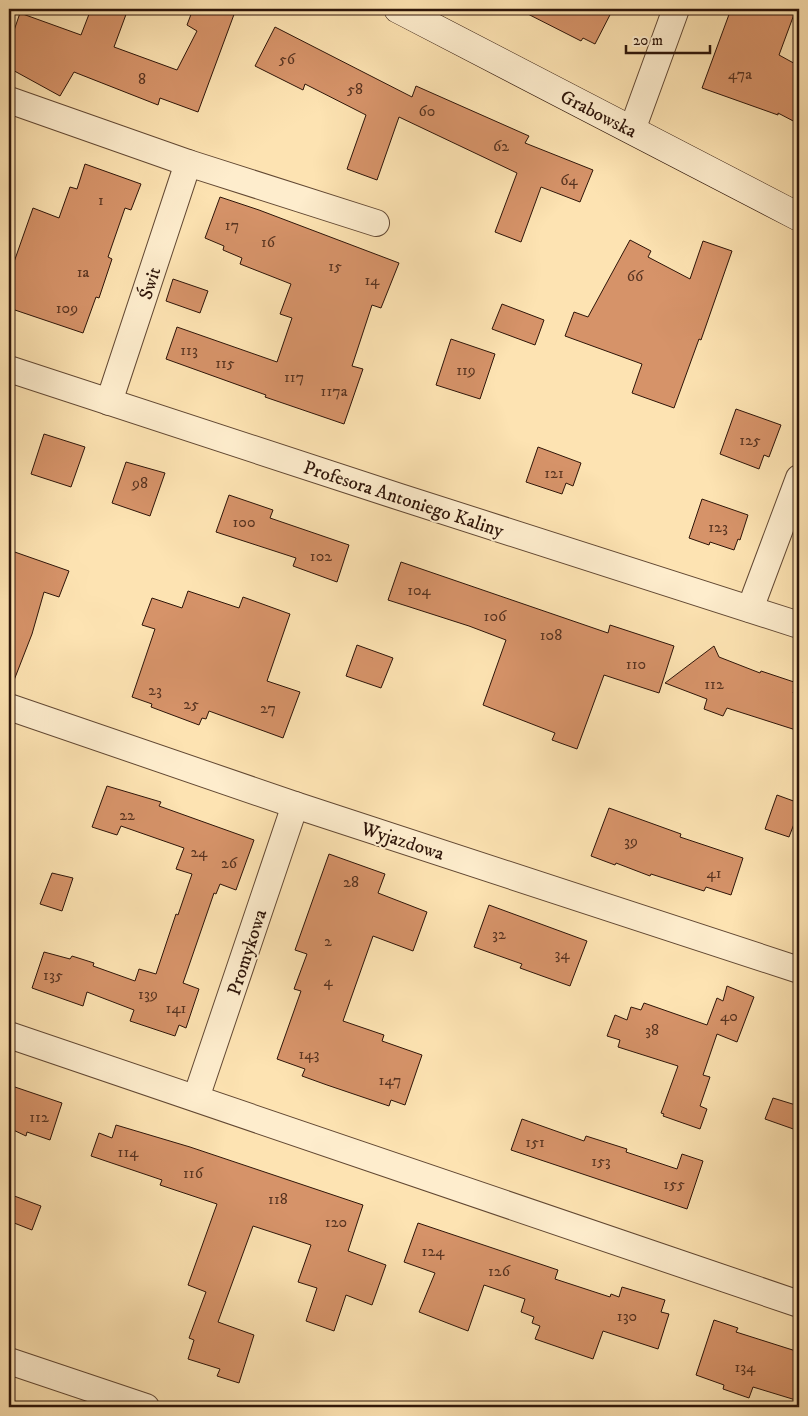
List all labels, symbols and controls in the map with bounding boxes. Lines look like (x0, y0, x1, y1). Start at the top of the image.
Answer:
scale bar (626, 22, 709, 54)
text: 20 m (633, 31, 663, 50)
house number: 56 (279, 49, 296, 69)
house number: 47a (728, 64, 752, 84)
house number: 8 (138, 69, 146, 89)
house number: 58 (347, 79, 363, 99)
street label: Grabowska (556, 85, 640, 143)
house number: 60 (419, 101, 435, 121)
house number: 62 (493, 136, 509, 156)
house number: 64 (560, 170, 579, 190)
house number: 1 (98, 190, 104, 210)
house number: 17 (225, 215, 239, 235)
house number: 16 (261, 232, 276, 252)
house number: 15 (328, 256, 342, 276)
house number: 1a (77, 262, 90, 282)
street label: Świt (133, 264, 166, 303)
house number: 66 (627, 266, 644, 286)
house number: 14 (364, 270, 380, 290)
house number: 109 (56, 298, 78, 318)
house number: 113 (180, 340, 198, 360)
house number: 115 (215, 353, 235, 373)
house number: 119 (456, 360, 476, 380)
house number: 117 (284, 367, 304, 387)
house number: 117a (321, 381, 348, 401)
house number: 125 (739, 430, 761, 450)
street label: Profesora Antoniego Kaliny (300, 456, 508, 543)
house number: 121 (544, 463, 564, 483)
house number: 98 (131, 473, 148, 493)
house number: 100 (232, 512, 256, 532)
house number: 123 (708, 517, 728, 537)
house number: 102 (310, 546, 332, 566)
house number: 104 (407, 580, 432, 600)
house number: 106 (484, 606, 507, 626)
house number: 108 (540, 625, 562, 645)
house number: 110 (626, 654, 646, 674)
house number: 112 (704, 674, 724, 694)
house number: 23 (148, 680, 162, 700)
house number: 25 (183, 694, 199, 714)
house number: 27 (260, 698, 276, 718)
house number: 22 (119, 805, 135, 825)
street label: Wyjazdowa (357, 817, 447, 866)
house number: 39 (624, 831, 638, 851)
house number: 24 (190, 842, 208, 862)
house number: 26 (221, 853, 238, 873)
house number: 41 (706, 863, 722, 883)
house number: 28 (343, 872, 359, 892)
street label: Promykowa (223, 907, 272, 998)
house number: 32 (492, 924, 506, 944)
house number: 2 (324, 931, 332, 951)
house number: 34 (554, 944, 570, 964)
house number: 135 (43, 965, 63, 985)
house number: 4 (323, 971, 333, 991)
house number: 139 (138, 984, 158, 1004)
house number: 141 (166, 998, 187, 1018)
house number: 40 (720, 1006, 738, 1026)
house number: 38 (645, 1020, 659, 1040)
house number: 143 (298, 1044, 320, 1064)
house number: 147 (379, 1070, 402, 1090)
house number: 112 (29, 1107, 49, 1127)
house number: 151 (525, 1132, 545, 1152)
house number: 114 (118, 1142, 139, 1162)
house number: 153 (591, 1151, 611, 1171)
house number: 116 (183, 1163, 204, 1183)
house number: 155 (663, 1174, 685, 1194)
house number: 118 (268, 1189, 288, 1209)
house number: 120 (325, 1212, 347, 1232)
house number: 124 (422, 1241, 445, 1261)
house number: 126 (488, 1261, 511, 1281)
house number: 130 (617, 1306, 637, 1326)
house number: 134 (734, 1357, 756, 1377)

